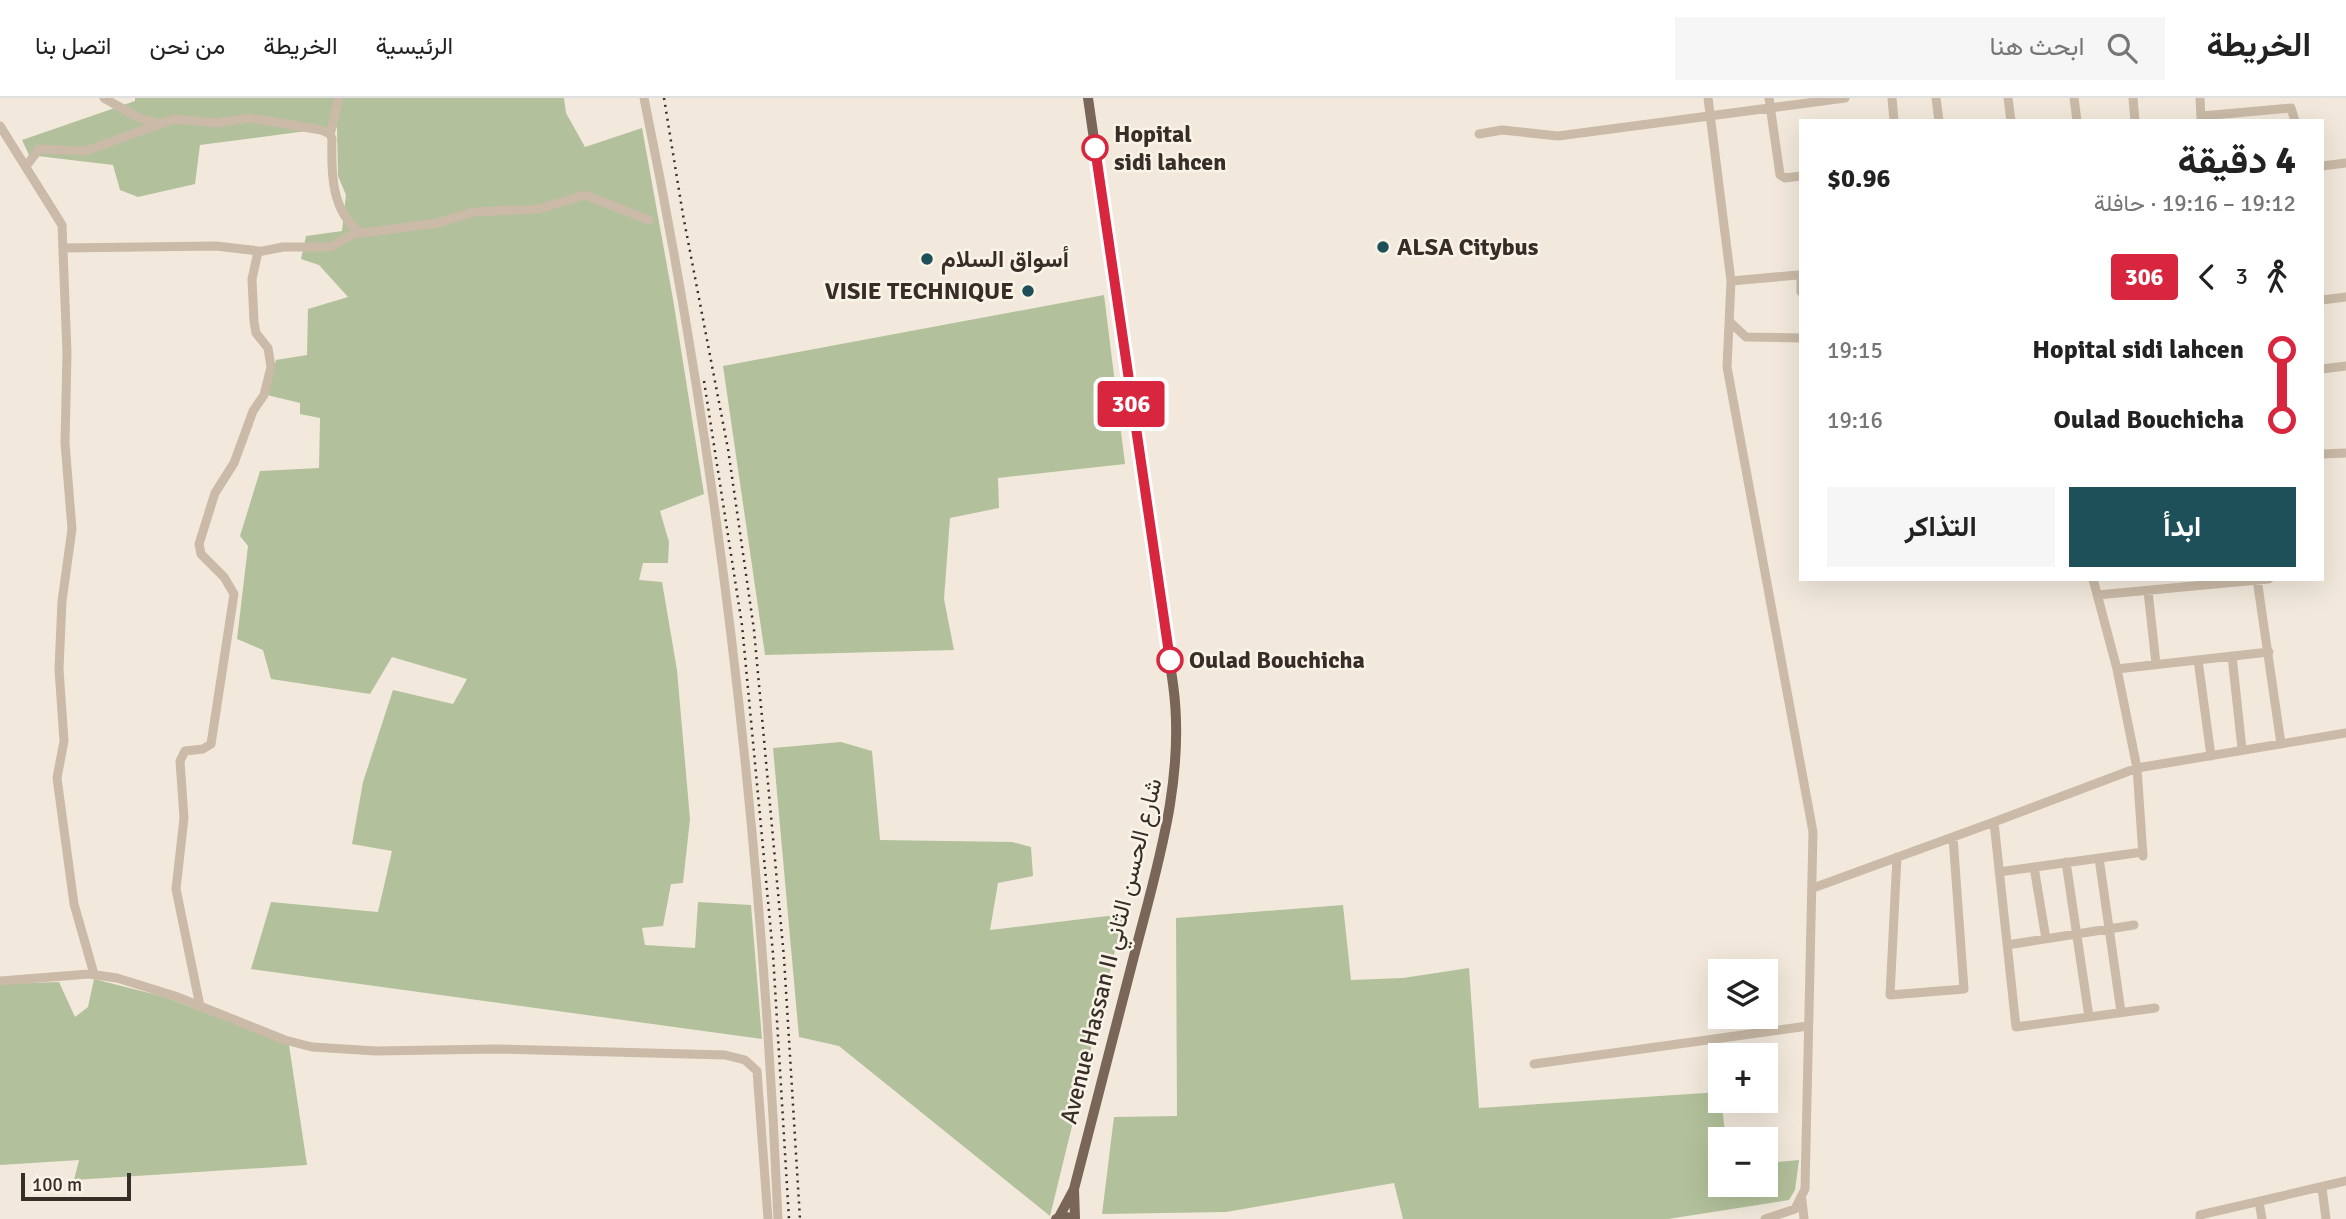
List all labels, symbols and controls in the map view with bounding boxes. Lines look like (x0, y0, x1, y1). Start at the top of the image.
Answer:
search box (1675, 17, 2165, 80)
text: الخريطة (2207, 25, 2311, 66)
icon: search (2103, 29, 2141, 67)
text: اتصل بنا (35, 31, 111, 61)
text: من نحن (149, 31, 225, 61)
text: الخريطة (263, 31, 338, 61)
text: الرئيسية (376, 31, 453, 61)
text: ابحث هنا (1990, 31, 2085, 63)
place label: Hopital sidi lahcen (1114, 119, 1226, 177)
marker: Hopital sidi lahcen (1082, 135, 1108, 161)
text: 4 دقيقة (2178, 137, 2296, 184)
text: $0.96 (1827, 163, 1891, 195)
text: 19:12 – 19:16 · حافلة (2094, 189, 2296, 218)
place label: ALSA Citybus (1397, 232, 1539, 262)
marker: ALSA Citybus (1375, 239, 1391, 255)
place label: أسواق السلام (941, 244, 1069, 275)
marker: أسواق السلام (919, 251, 935, 267)
icon: back (2188, 258, 2226, 296)
icon: walk (2258, 258, 2296, 296)
text: 306 (2125, 262, 2164, 292)
text: 3 (2236, 262, 2248, 291)
place label: VISIE TECHNIQUE (825, 276, 1014, 306)
marker: VISIE TECHNIQUE (1020, 283, 1036, 299)
text: Hopital sidi lahcen (2032, 334, 2244, 366)
text: 19:15 (1827, 336, 1883, 365)
line badge: 306 (1091, 381, 1171, 427)
text: 306 (1112, 389, 1150, 419)
text: Oulad Bouchicha (2053, 404, 2244, 436)
text: 19:16 (1827, 406, 1883, 435)
button: التذاكر (1827, 487, 2055, 567)
button: ابدأ (2069, 487, 2296, 567)
place label: Oulad Bouchicha (1189, 645, 1365, 675)
marker: Oulad Bouchicha (1157, 647, 1183, 673)
street label: Avenue Hassan II شارع الحسن الثاني (1053, 775, 1172, 1128)
map controls (1708, 959, 1778, 1197)
button: layers (1708, 959, 1778, 1029)
button: + (1708, 1043, 1778, 1113)
button: − (1708, 1127, 1778, 1197)
scale bar (21, 1170, 131, 1202)
text: 100 m (32, 1173, 82, 1197)

